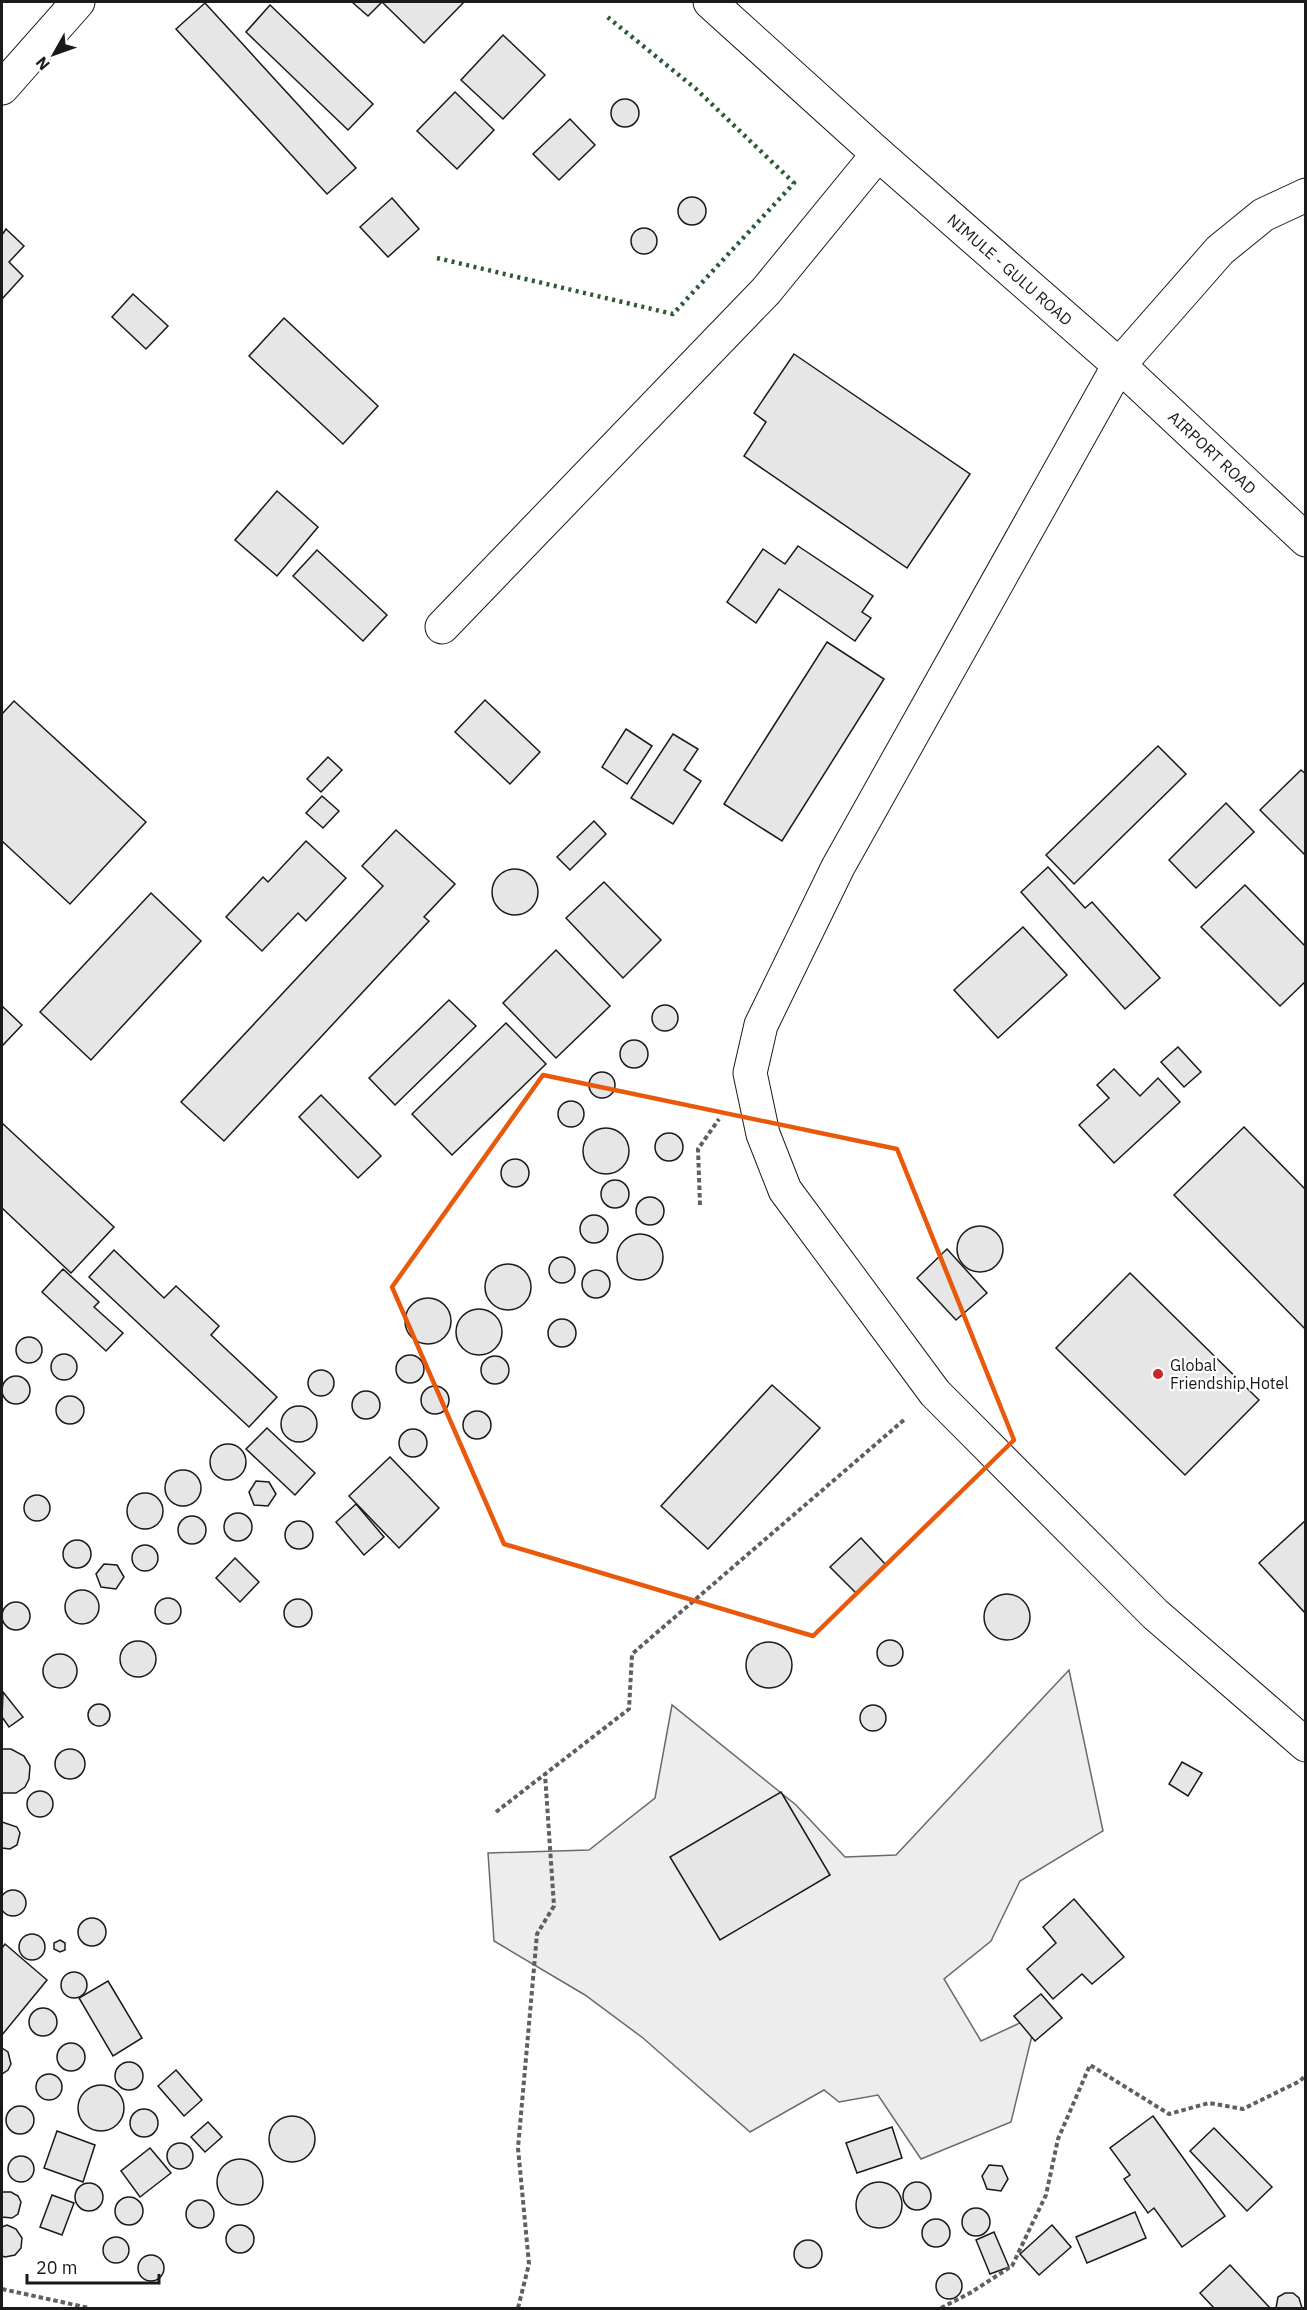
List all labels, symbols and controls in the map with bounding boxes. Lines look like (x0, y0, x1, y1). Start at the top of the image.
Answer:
north arrow (24, 24, 84, 84)
text: N (31, 53, 54, 75)
street label: NIMULE - GULU ROAD (943, 210, 1077, 330)
street label: AIRPORT ROAD (1164, 407, 1261, 498)
place label: Global Friendship Hotel (1170, 1355, 1289, 1393)
marker: Global Friendship Hotel (1151, 1367, 1165, 1381)
scale bar (27, 2247, 159, 2285)
text: 20 m (36, 2256, 78, 2279)

